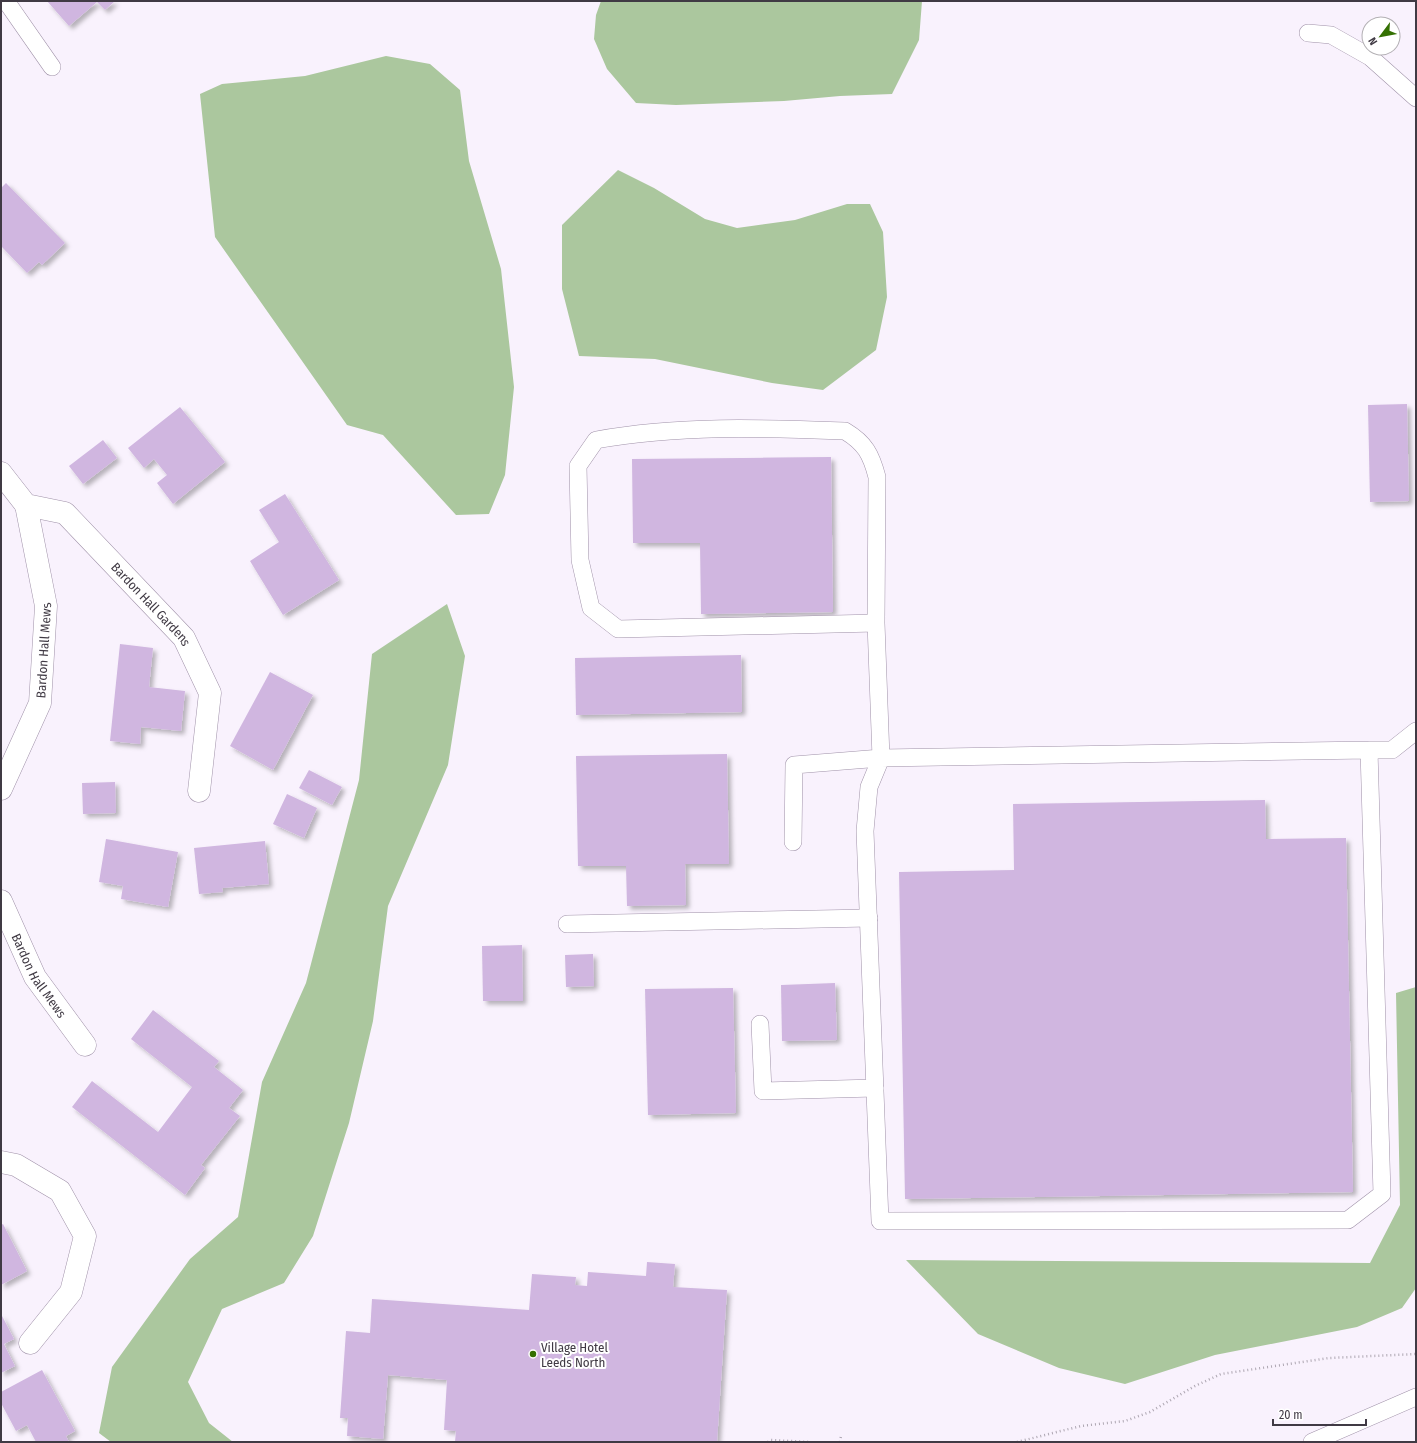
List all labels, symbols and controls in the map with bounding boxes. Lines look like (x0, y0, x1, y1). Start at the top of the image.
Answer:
north arrow (1361, 16, 1401, 56)
text: N (1366, 35, 1380, 47)
street label: Bardon Hall Gardens (108, 559, 194, 649)
street label: Bardon Hall Mews (33, 601, 54, 699)
street label: Bardon Hall Mews (9, 931, 70, 1021)
place label: Village Hotel Leeds North (541, 1340, 609, 1370)
marker: Village Hotel Leeds North (528, 1349, 538, 1359)
scale bar (1273, 1401, 1366, 1427)
text: 20 m (1279, 1408, 1303, 1422)

